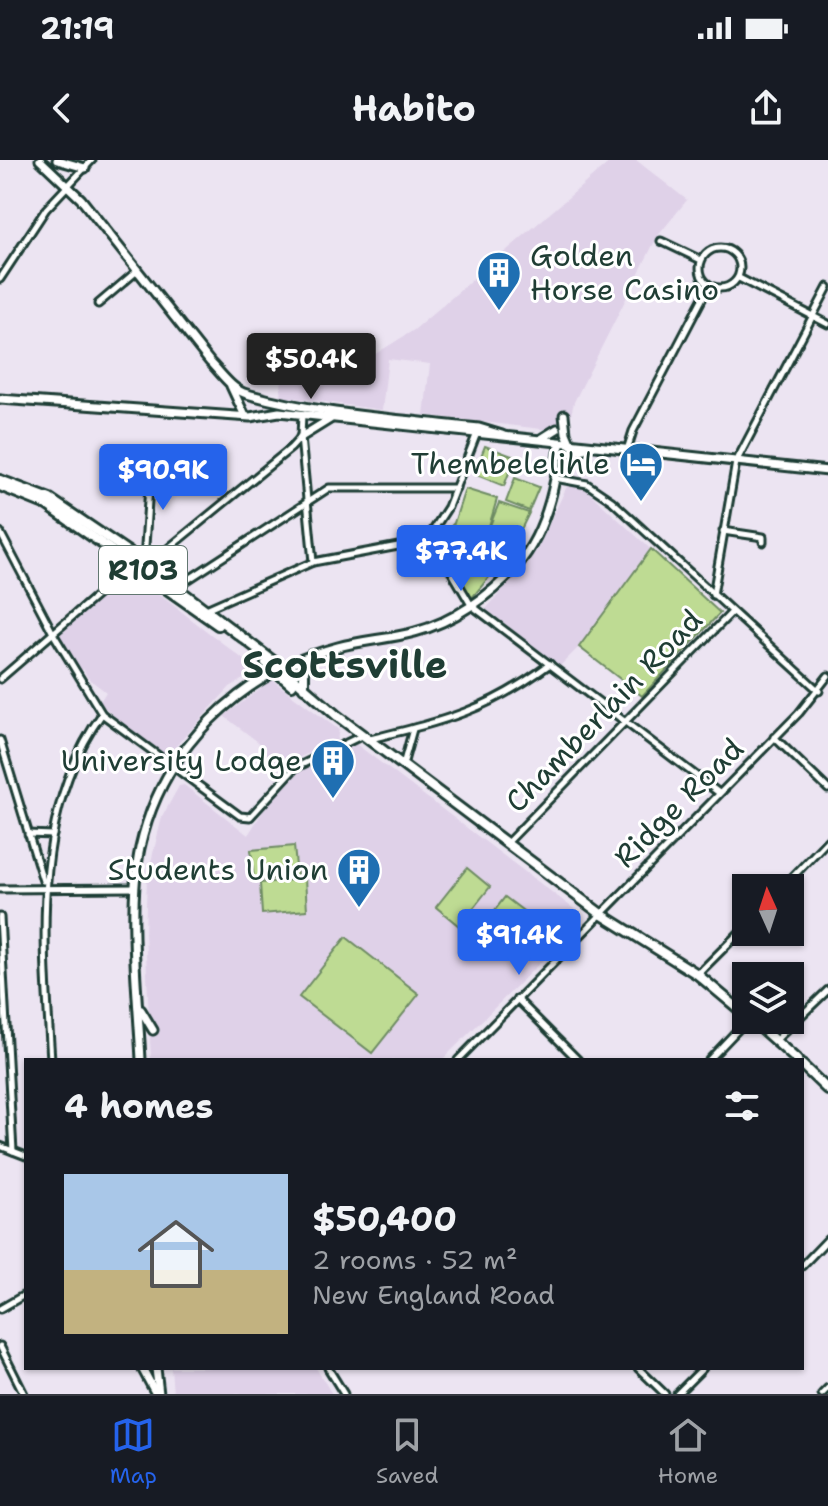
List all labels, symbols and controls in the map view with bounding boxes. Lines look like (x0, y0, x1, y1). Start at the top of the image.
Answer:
text: 21:19 (40, 8, 114, 49)
text: Habito (352, 84, 476, 133)
icon: back (40, 86, 84, 130)
icon: share (744, 86, 788, 130)
place label: Golden Horse Casino (530, 235, 719, 310)
building icon: Golden Horse Casino (475, 249, 523, 312)
pin: $50.4K (246, 333, 376, 401)
text: $50.4K (265, 341, 357, 376)
hotel icon: Thembelelihle (617, 440, 665, 503)
place label: Thembelelihle (411, 443, 610, 484)
pin: $90.9K (98, 444, 228, 512)
text: $90.9K (117, 452, 209, 487)
pin: $77.4K (396, 525, 526, 593)
text: $77.4K (415, 533, 507, 568)
road number: R103 (99, 546, 187, 594)
street label: Chamberlain Road (496, 600, 711, 821)
district label: Scottsville (242, 639, 448, 690)
street label: Ridge Road (605, 729, 753, 877)
building icon: University Lodge (309, 737, 357, 800)
place label: University Lodge (61, 740, 302, 781)
building icon: Students Union (335, 846, 383, 909)
place label: Students Union (108, 849, 328, 890)
north arrow (732, 874, 804, 946)
map controls (732, 874, 804, 1034)
pin: $91.4K (454, 909, 584, 977)
text: $91.4K (476, 917, 562, 952)
button: layers (732, 962, 804, 1034)
text: 4 homes (64, 1083, 213, 1129)
icon: filters (720, 1084, 764, 1128)
text: $50,400 (312, 1196, 457, 1242)
icon: home (128, 1206, 224, 1302)
text: 2 rooms · 52 m² (312, 1242, 518, 1277)
text: New England Road (312, 1277, 555, 1312)
tab: Map (110, 1413, 157, 1490)
tab: Saved (376, 1413, 439, 1490)
tab: Home (658, 1413, 718, 1490)

